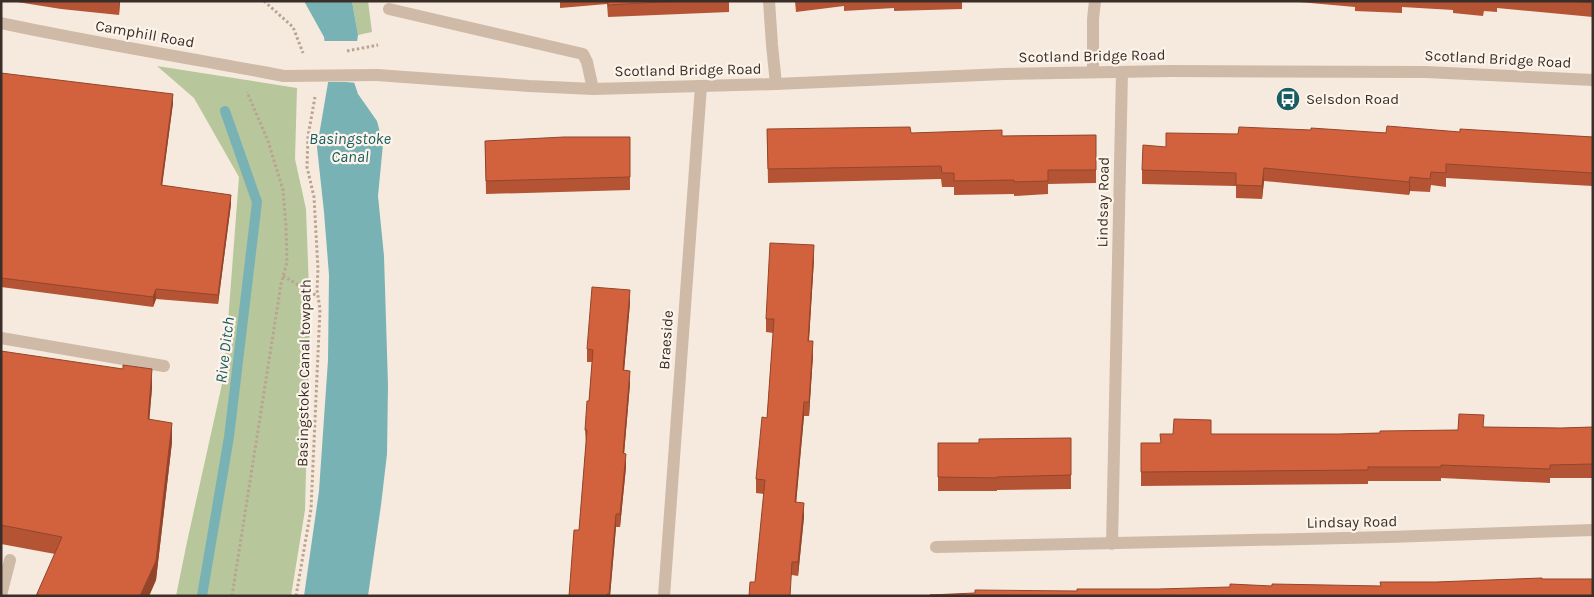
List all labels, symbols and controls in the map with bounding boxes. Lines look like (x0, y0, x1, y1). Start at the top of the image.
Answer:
street label: Camphill Road (94, 16, 196, 52)
street label: Scotland Bridge Road (1018, 46, 1166, 66)
street label: Scotland Bridge Road (1424, 46, 1572, 72)
street label: Scotland Bridge Road (614, 60, 762, 80)
bus stop icon: Selsdon Road (1275, 86, 1301, 112)
place label: Selsdon Road (1306, 90, 1399, 108)
water label: Basingstoke Canal (309, 129, 392, 166)
street label: Lindsay Road (1093, 157, 1113, 247)
street label: Basingstoke Canal towpath (293, 279, 315, 467)
street label: Braeside (655, 310, 677, 370)
water label: Rive Ditch (211, 316, 238, 384)
street label: Lindsay Road (1307, 512, 1397, 532)

